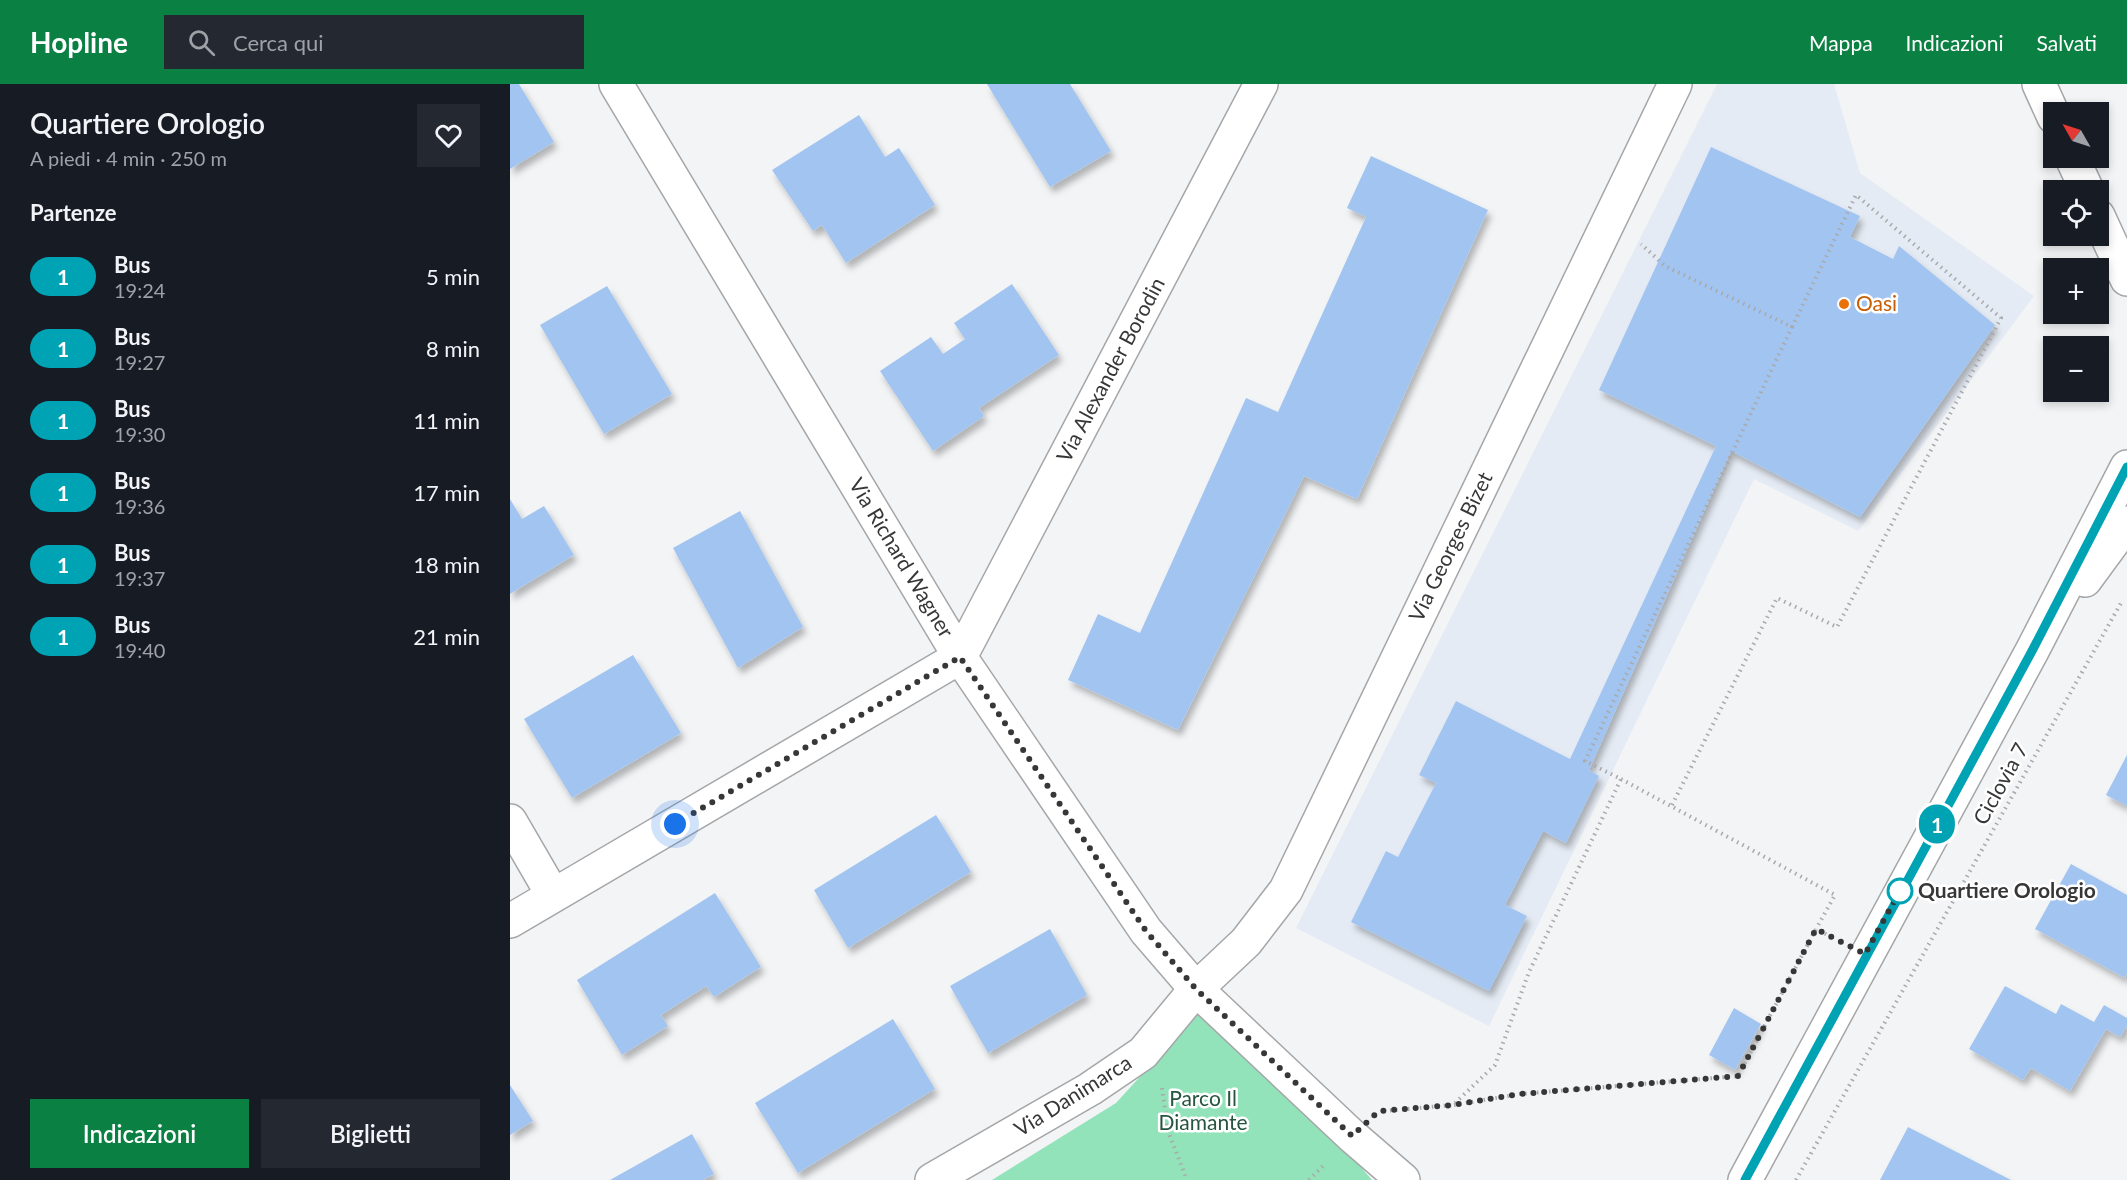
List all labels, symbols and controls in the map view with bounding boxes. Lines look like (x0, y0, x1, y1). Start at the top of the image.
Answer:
search box (164, 15, 584, 69)
text: Hopline (30, 25, 128, 59)
icon: search (185, 26, 218, 59)
text: Cerca qui (233, 29, 324, 56)
text: Mappa (1809, 30, 1873, 55)
text: Indicazioni (1906, 30, 2004, 55)
text: Salvati (2037, 30, 2097, 55)
north arrow (2043, 102, 2109, 168)
map controls (2043, 102, 2109, 402)
button: heart (417, 104, 480, 167)
text: Quartiere Orologio (30, 106, 265, 140)
text: A piedi · 4 min · 250 m (30, 146, 227, 170)
button: locate (2043, 180, 2109, 246)
text: Partenze (30, 199, 117, 226)
text: Bus (114, 251, 150, 278)
button: + (2043, 258, 2109, 324)
text: 5 min (426, 263, 480, 290)
text: 1 (57, 264, 69, 289)
street label: Via Alexander Borodin (1050, 273, 1169, 466)
text: 19:24 (114, 278, 165, 302)
place label: Oasi (1856, 290, 1897, 315)
marker: Oasi (1837, 297, 1851, 311)
text: Bus (114, 323, 150, 350)
text: 8 min (426, 335, 480, 362)
text: 1 (57, 336, 69, 361)
button: − (2043, 336, 2109, 402)
text: 19:27 (114, 350, 165, 374)
text: Bus (114, 395, 150, 422)
text: 11 min (413, 407, 480, 434)
text: 1 (57, 408, 69, 433)
text: 19:30 (114, 422, 165, 446)
text: Bus (114, 467, 150, 494)
street label: Via Georges Bizet (1403, 467, 1497, 625)
street label: Via Richard Wagner (845, 473, 960, 642)
text: 17 min (413, 479, 480, 506)
text: 1 (57, 480, 69, 505)
text: 19:36 (114, 494, 165, 518)
text: Bus (114, 539, 150, 566)
text: 18 min (413, 551, 480, 578)
text: 1 (57, 552, 69, 577)
text: 19:37 (114, 566, 165, 590)
text: Bus (114, 611, 150, 638)
text: 21 min (413, 623, 480, 650)
text: 1 (57, 624, 69, 649)
text: 19:40 (114, 638, 165, 662)
street label: Ciclovia 7 (1967, 738, 2032, 828)
line badge: 1 (1918, 804, 1956, 844)
your location (660, 809, 690, 839)
text: 1 (1931, 812, 1943, 837)
place label: Quartiere Orologio (1918, 877, 2096, 902)
marker: Quartiere Orologio (1887, 878, 1913, 904)
street label: Via Danimarca (1009, 1049, 1135, 1141)
park label: Parco Il Diamante (1158, 1085, 1248, 1134)
button: Indicazioni (30, 1099, 249, 1168)
button: Biglietti (261, 1099, 480, 1168)

